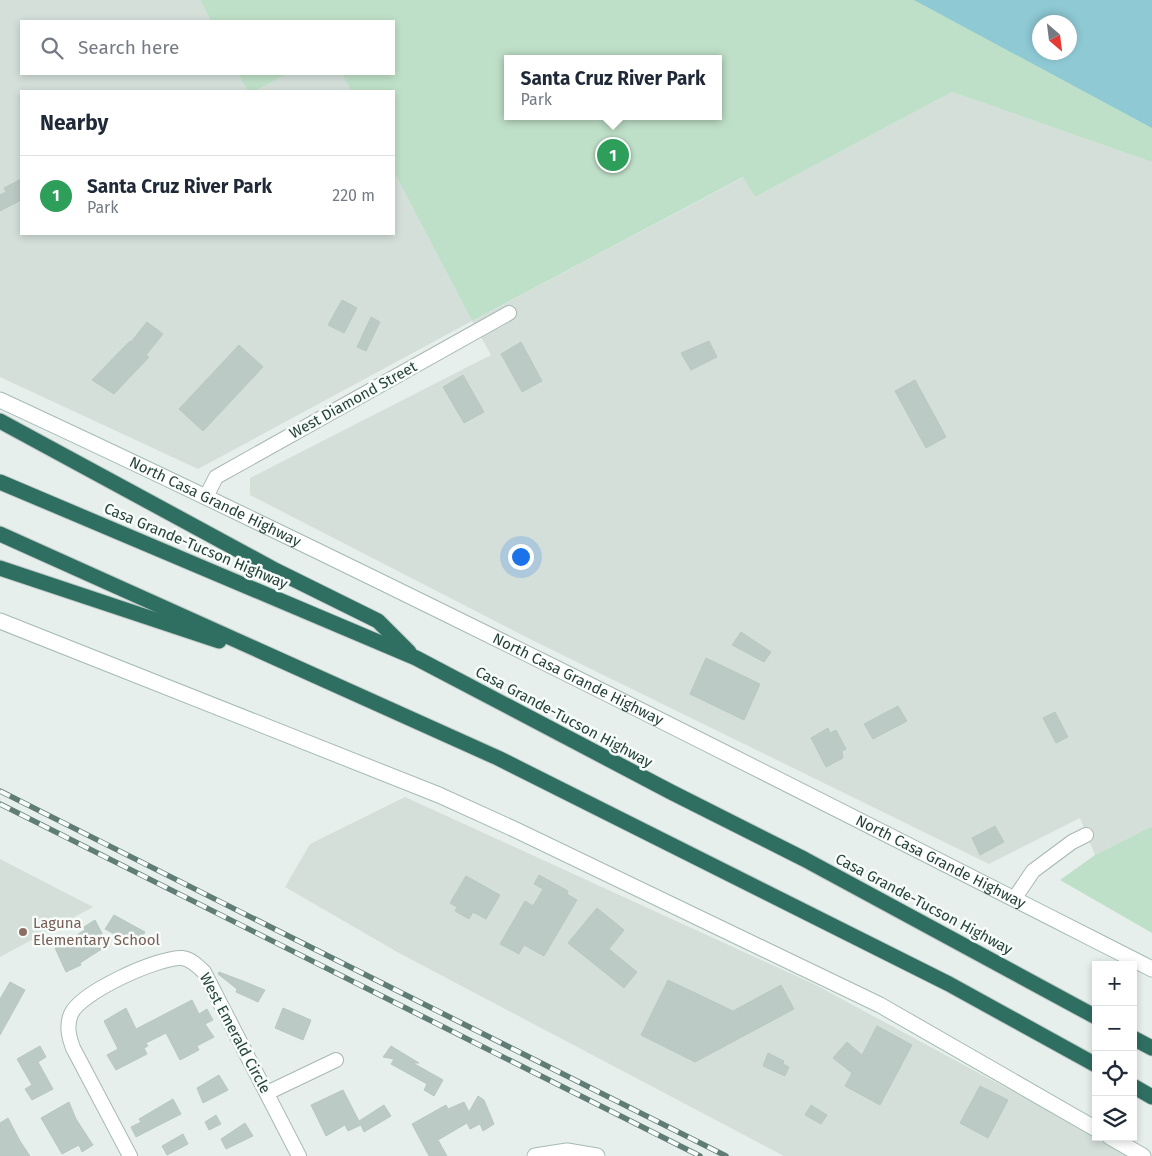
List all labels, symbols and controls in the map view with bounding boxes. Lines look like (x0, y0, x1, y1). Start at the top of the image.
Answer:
north arrow (1032, 15, 1077, 60)
search box (20, 20, 395, 75)
icon: search (38, 34, 66, 62)
text: Search here (78, 36, 179, 59)
popup (504, 55, 722, 120)
text: Santa Cruz River Park (521, 67, 705, 90)
text: Park (521, 90, 552, 109)
text: Nearby (40, 110, 108, 136)
pin: 1 (597, 136, 629, 174)
text: Santa Cruz River Park (87, 175, 272, 198)
text: 1 (52, 186, 60, 205)
text: 220 m (332, 186, 375, 205)
text: Park (87, 198, 119, 217)
street label: West Diamond Street (286, 357, 420, 443)
street label: North Casa Grande Highway (126, 453, 304, 551)
street label: Casa Grande-Tucson Highway (101, 499, 291, 593)
your location (508, 544, 534, 570)
street label: North Casa Grande Highway (490, 629, 667, 730)
street label: Casa Grande-Tucson Highway (472, 663, 656, 772)
street label: North Casa Grande Highway (853, 811, 1029, 913)
street label: Casa Grande-Tucson Highway (832, 850, 1016, 959)
place label: Laguna Elementary School (33, 914, 161, 949)
marker: Laguna Elementary School (17, 926, 29, 938)
map controls (1092, 961, 1137, 1141)
button: + (1092, 961, 1137, 1006)
street label: West Emerald Circle (196, 970, 274, 1096)
button: − (1092, 1006, 1137, 1051)
button: locate (1092, 1051, 1137, 1096)
button: layers (1092, 1096, 1137, 1141)

